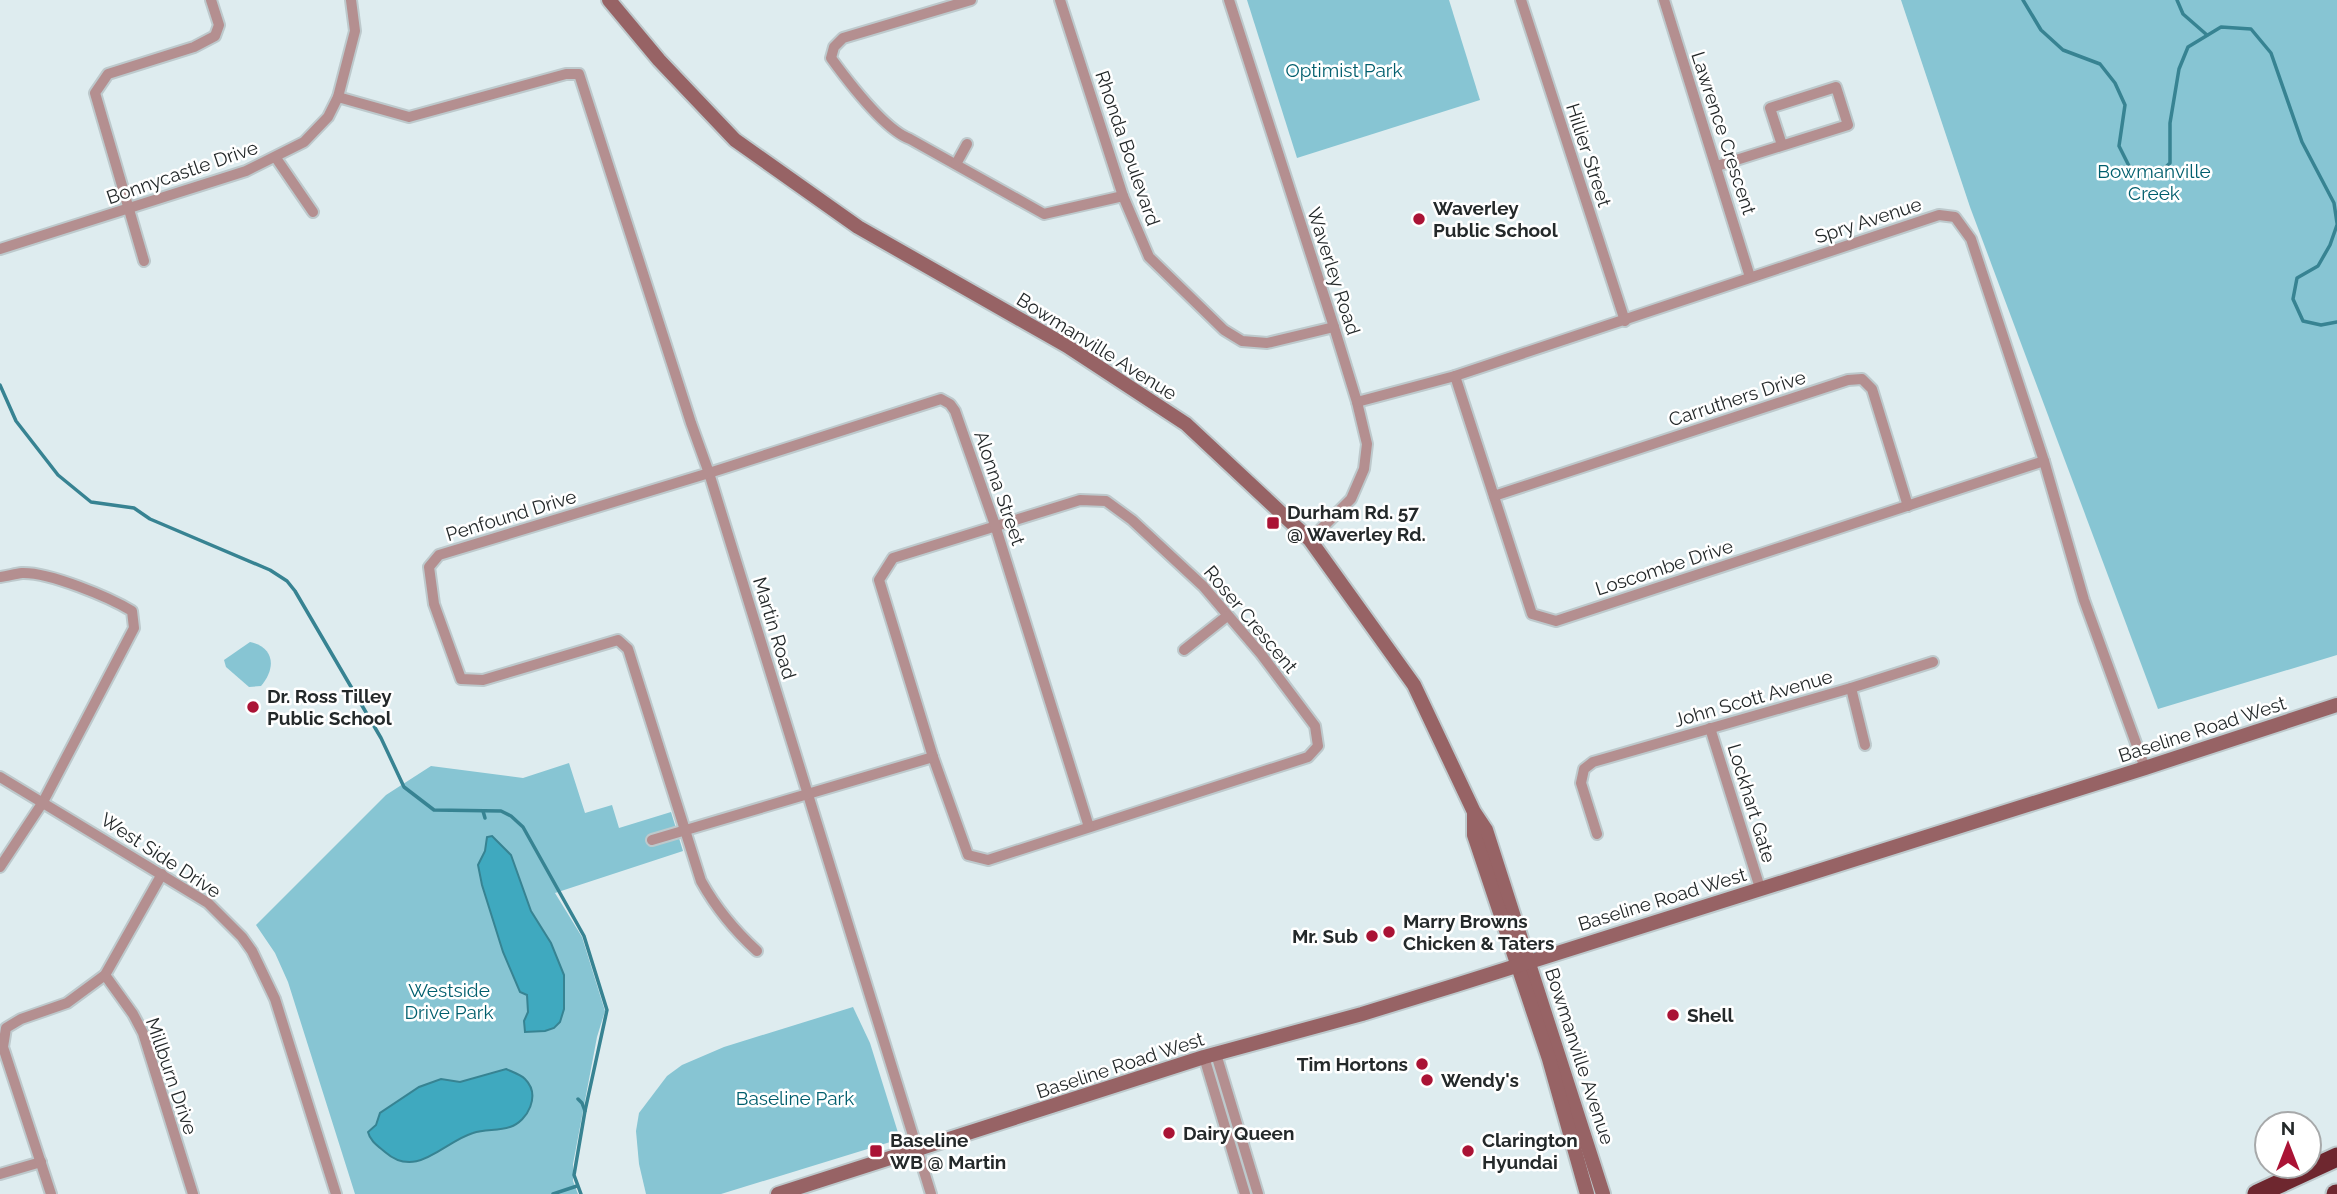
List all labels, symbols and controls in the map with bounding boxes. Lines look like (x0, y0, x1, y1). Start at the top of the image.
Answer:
street label: Lawrence Crescent (1687, 49, 1761, 218)
park label: Optimist Park (1285, 59, 1403, 81)
street label: Rhonda Boulevard (1091, 68, 1165, 228)
street label: Hillier Street (1562, 100, 1616, 210)
street label: Bonnycastle Drive (103, 136, 261, 208)
park label: Bowmanville Creek (2097, 160, 2211, 204)
street label: Spry Avenue (1812, 192, 1924, 248)
place label: Waverley Public School (1433, 197, 1559, 241)
street label: Waverley Road (1303, 204, 1365, 338)
marker: Waverley Public School (1411, 211, 1427, 227)
street label: Bowmanville Avenue (1013, 288, 1181, 404)
street label: Carruthers Drive (1666, 365, 1808, 431)
street label: Alonna Street (970, 428, 1030, 549)
street label: Penfound Drive (443, 485, 579, 545)
place label: Durham Rd. 57 @ Waverley Rd. (1287, 501, 1426, 545)
marker: Durham Rd. 57 @ Waverley Rd. (1265, 515, 1281, 531)
street label: Loscombe Drive (1592, 534, 1736, 600)
street label: Roser Crescent (1200, 561, 1303, 678)
street label: Martin Road (749, 574, 801, 682)
street label: John Scott Avenue (1671, 665, 1835, 731)
place label: Dr. Ross Tilley Public School (267, 685, 393, 729)
street label: Baseline Road West (2115, 691, 2289, 766)
marker: Dr. Ross Tilley Public School (245, 699, 261, 715)
street label: Lockhart Gate (1723, 741, 1781, 865)
street label: West Side Drive (97, 808, 225, 902)
street label: Baseline Road West (1575, 863, 1749, 935)
place label: Marry Browns Chicken & Taters (1403, 910, 1554, 954)
marker: Marry Browns Chicken & Taters (1381, 924, 1397, 940)
place label: Mr. Sub (1292, 925, 1358, 947)
marker: Mr. Sub (1364, 928, 1380, 944)
street label: Bowmanville Avenue (1541, 965, 1619, 1147)
park label: Westside Drive Park (405, 979, 493, 1023)
place label: Shell (1687, 1004, 1734, 1026)
marker: Shell (1665, 1007, 1681, 1023)
street label: Millburn Drive (142, 1015, 202, 1137)
street label: Baseline Road West (1033, 1027, 1207, 1102)
place label: Tim Hortons (1297, 1053, 1408, 1075)
marker: Tim Hortons (1414, 1056, 1430, 1072)
place label: Wendy's (1441, 1069, 1519, 1091)
marker: Wendy's (1419, 1072, 1435, 1088)
park label: Baseline Park (736, 1087, 854, 1109)
north arrow (2253, 1110, 2323, 1180)
text: N (2281, 1117, 2295, 1139)
place label: Dairy Queen (1183, 1122, 1294, 1144)
marker: Dairy Queen (1161, 1125, 1177, 1141)
place label: Baseline WB @ Martin (890, 1129, 1006, 1173)
place label: Clarington Hyundai (1482, 1129, 1578, 1173)
marker: Baseline WB @ Martin (868, 1143, 884, 1159)
marker: Clarington Hyundai (1460, 1143, 1476, 1159)

